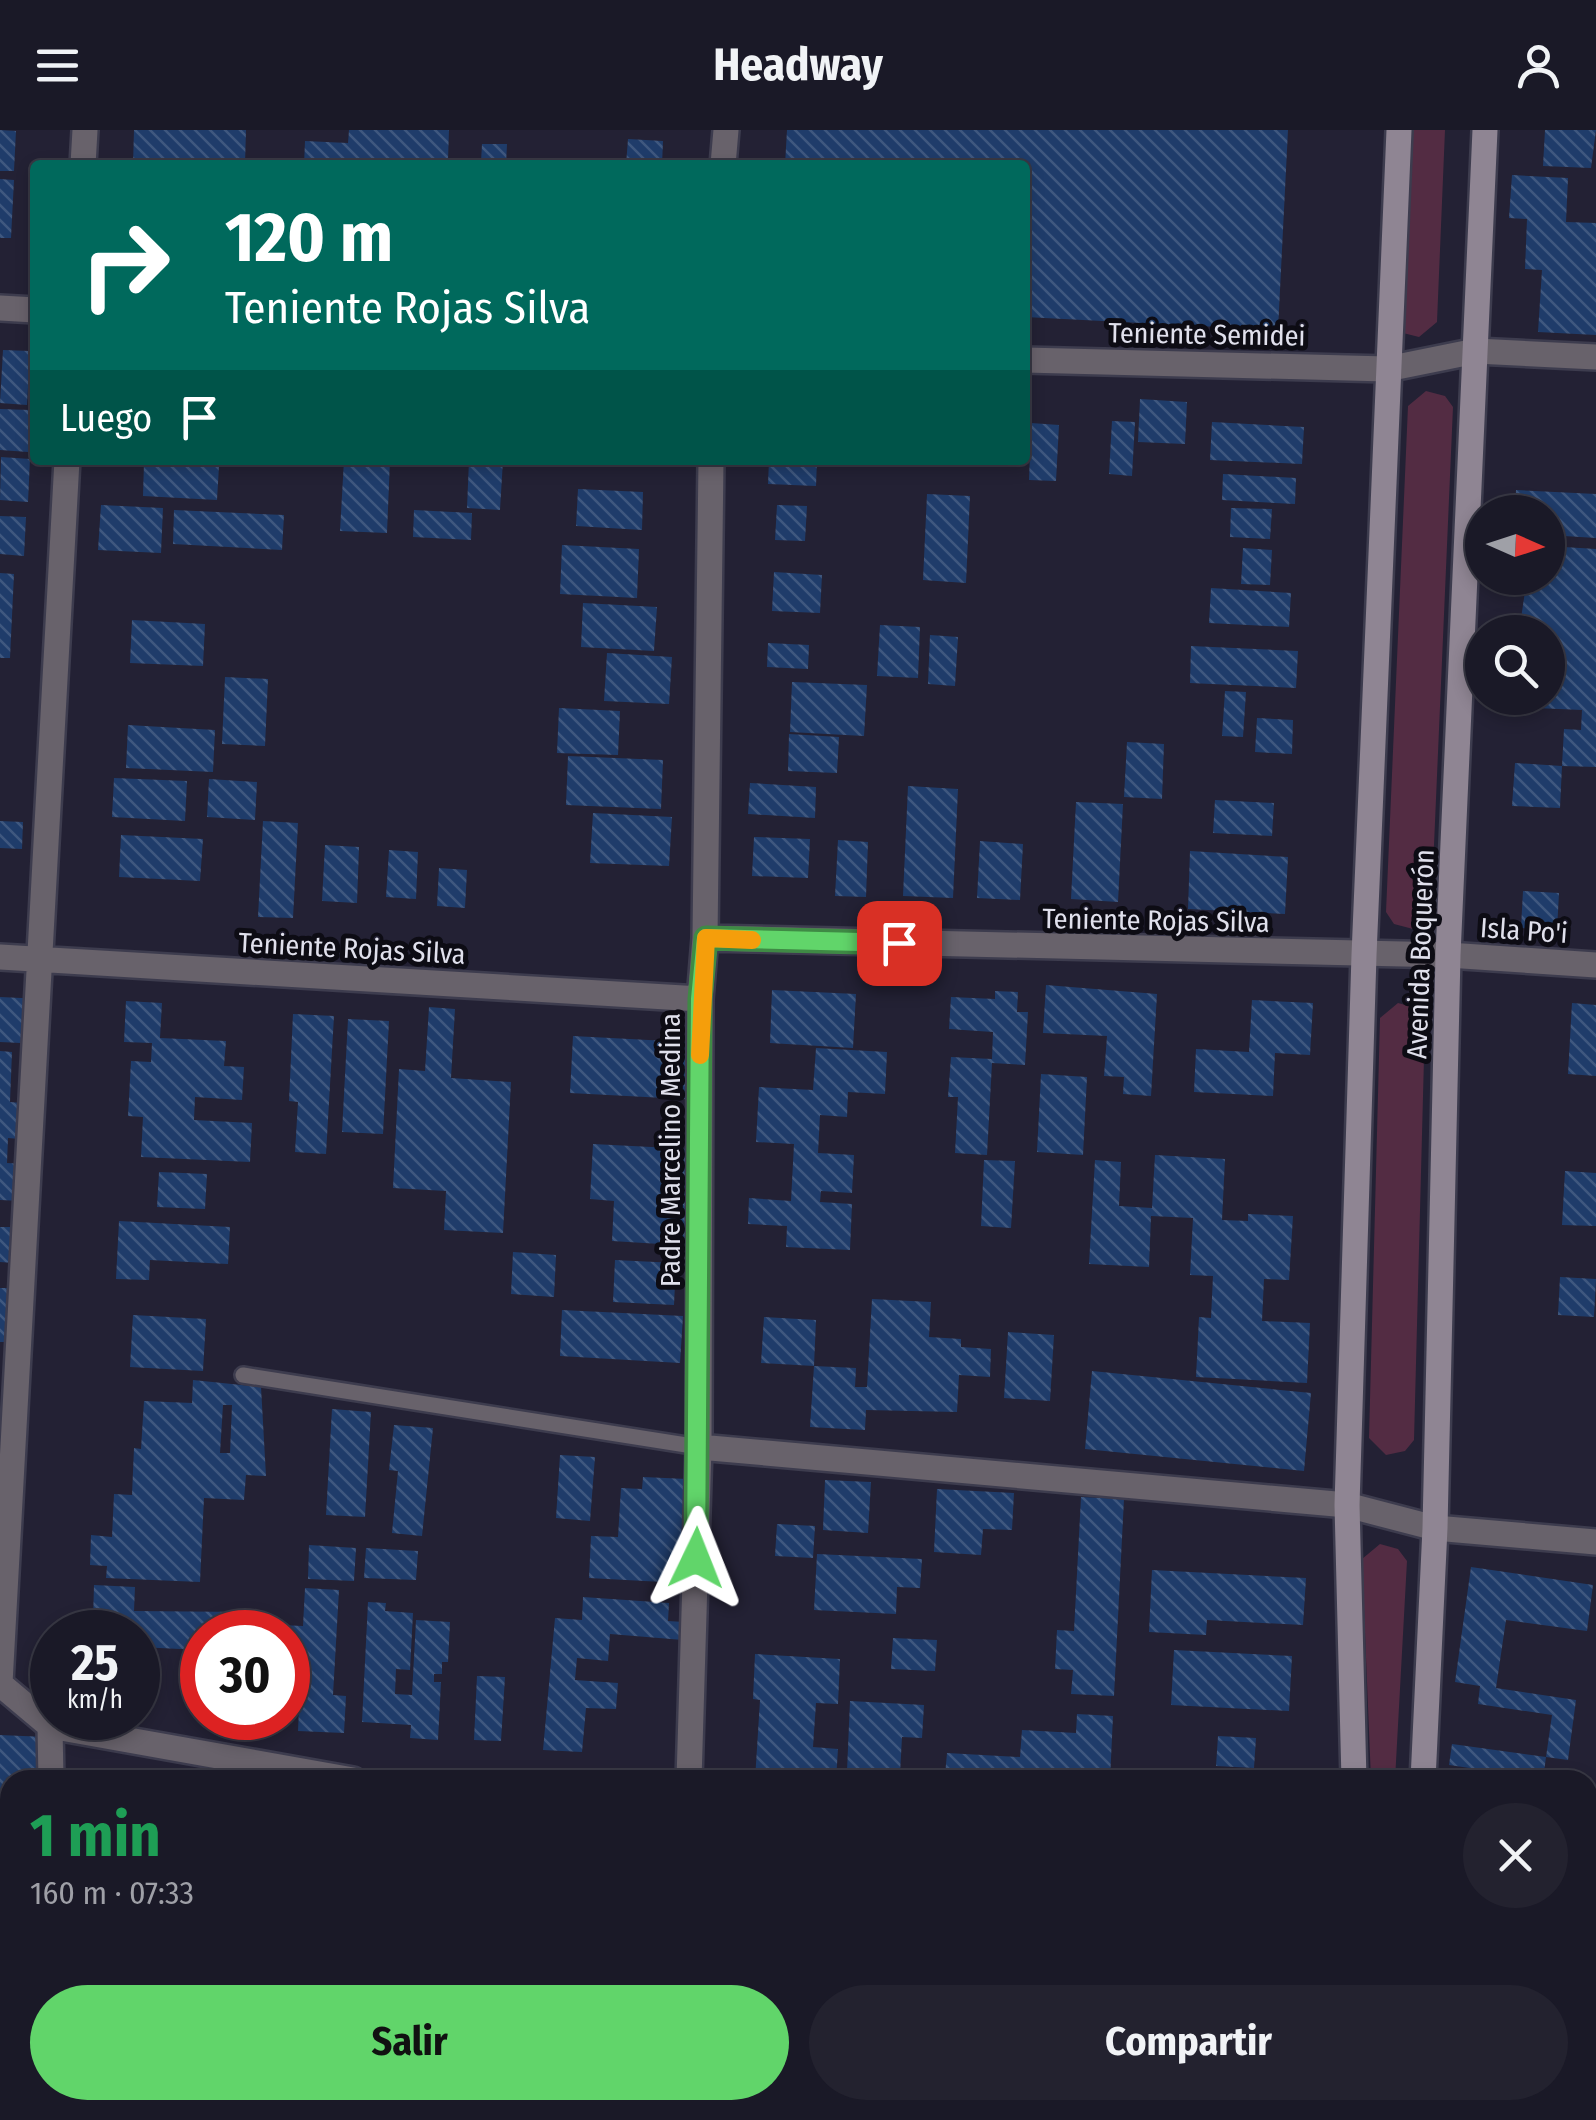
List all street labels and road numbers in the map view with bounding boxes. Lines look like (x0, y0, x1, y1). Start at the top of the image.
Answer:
street label: Teniente Semidei (1108, 316, 1306, 353)
street label: Avenida Boquerón (1400, 848, 1441, 1060)
street label: Teniente Rojas Silva (1042, 902, 1270, 939)
street label: Isla Po'i (1479, 911, 1569, 950)
street label: Teniente Rojas Silva (238, 926, 466, 971)
street label: Padre Marcelino Medina (654, 1013, 687, 1287)

